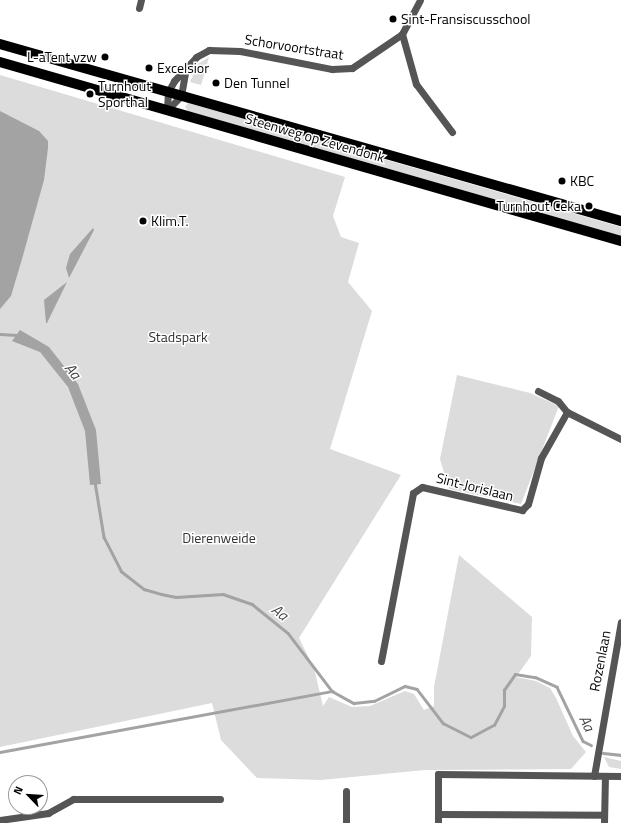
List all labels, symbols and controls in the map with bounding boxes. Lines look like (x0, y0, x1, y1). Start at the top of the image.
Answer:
place label: Sint-Fransiscusschool (401, 11, 531, 27)
marker: Sint-Fransiscusschool (388, 14, 398, 24)
street label: Schorvoortstraat (243, 31, 345, 63)
place label: L-aTent vzw (27, 49, 97, 65)
marker: L-aTent vzw (100, 52, 110, 62)
place label: Excelsior (157, 60, 209, 76)
marker: Excelsior (144, 63, 154, 73)
place label: Den Tunnel (224, 75, 290, 91)
place label: Turnhout Sporthal (98, 78, 151, 110)
marker: Den Tunnel (211, 78, 221, 88)
marker: Turnhout Sporthal (85, 89, 95, 99)
street label: Steenweg op Zevendonk (243, 110, 387, 166)
place label: KBC (570, 173, 594, 189)
marker: KBC (557, 176, 567, 186)
place label: Turnhout Ceka (496, 198, 581, 214)
marker: Turnhout Ceka (584, 201, 594, 211)
place label: Klim.T. (151, 213, 189, 229)
marker: Klim.T. (138, 216, 148, 226)
park label: Stadspark (148, 329, 208, 345)
water label: Aa (61, 359, 85, 383)
street label: Sint-Jorislaan (435, 469, 515, 505)
park label: Dierenweide (182, 530, 256, 546)
water label: Aa (268, 600, 292, 624)
street label: Rozenlaan (586, 629, 614, 693)
water label: Aa (575, 712, 599, 734)
north arrow (8, 775, 48, 815)
text: N (9, 784, 27, 797)

